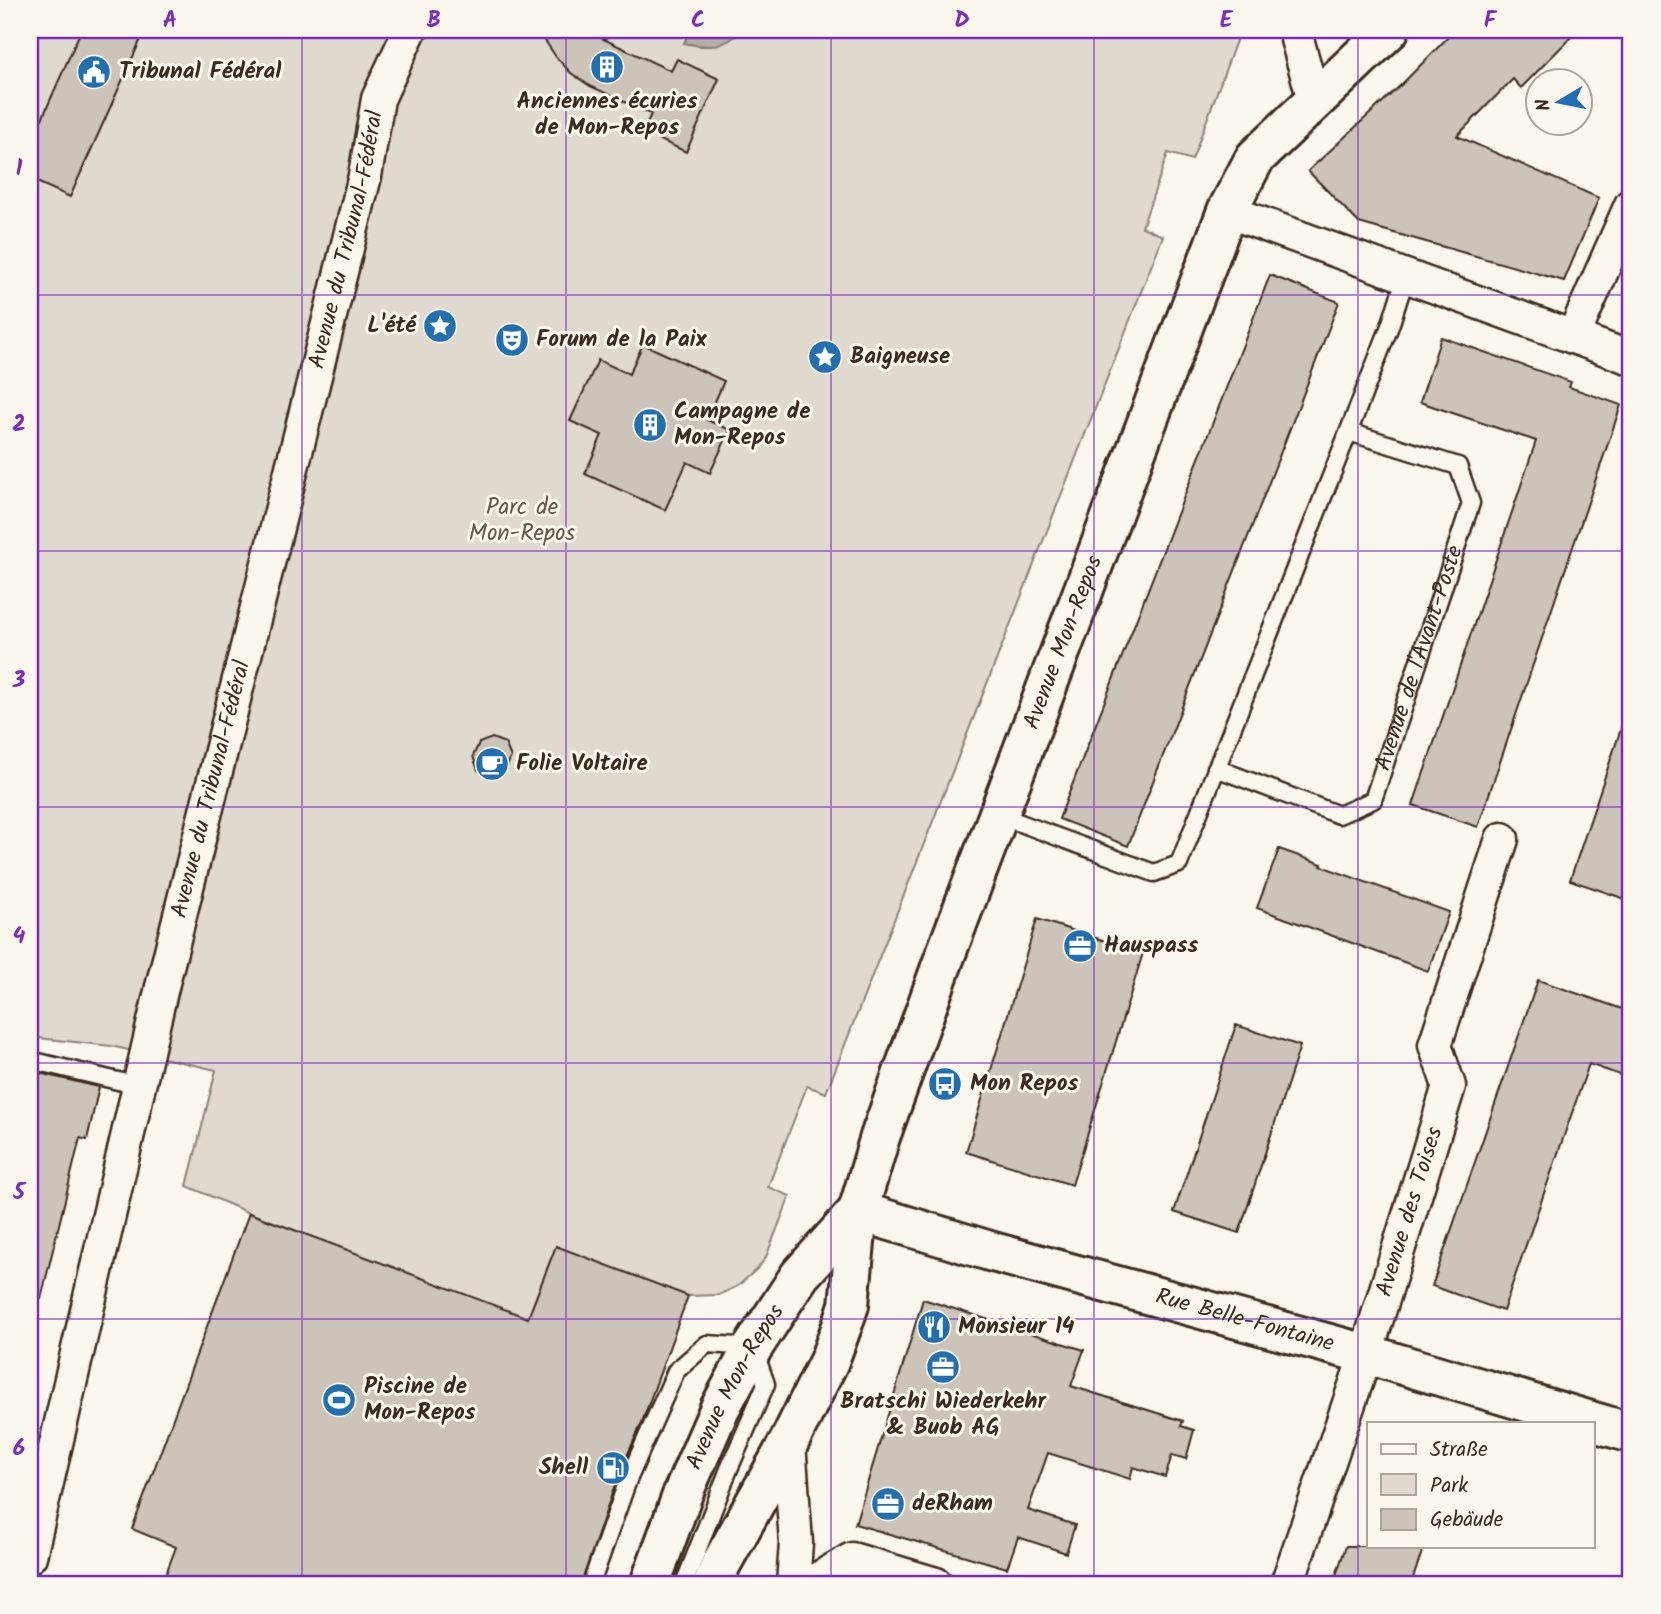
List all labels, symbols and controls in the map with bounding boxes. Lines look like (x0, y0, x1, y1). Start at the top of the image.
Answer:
text: A (163, 3, 177, 39)
text: B (427, 3, 441, 39)
text: C (691, 3, 705, 39)
text: D (954, 3, 970, 39)
text: E (1220, 3, 1234, 39)
text: F (1484, 3, 1498, 39)
building icon: Anciennes écuries de Mon-Repos (588, 48, 626, 86)
public building icon: Tribunal Fédéral (75, 53, 113, 91)
place label: Tribunal Fédéral (119, 54, 282, 90)
north arrow (1524, 66, 1594, 136)
place label: Anciennes écuries de Mon-Repos (516, 84, 698, 146)
text: N (1528, 96, 1560, 113)
street label: Avenue du Tribunal-Fédéral (299, 108, 394, 373)
text: 1 (16, 151, 23, 187)
place icon: L'été (421, 307, 459, 345)
place label: L'été (367, 308, 418, 344)
theatre icon: Forum de la Paix (493, 321, 531, 359)
place label: Forum de la Paix (536, 322, 708, 358)
place icon: Baigneuse (806, 338, 844, 376)
place label: Baigneuse (850, 339, 950, 375)
place label: Campagne de Mon-Repos (674, 394, 810, 456)
building icon: Campagne de Mon-Repos (631, 406, 669, 444)
text: 2 (12, 407, 26, 443)
park label: Parc de Mon-Repos (469, 490, 575, 552)
street label: Avenue de l'Avant-Poste (1366, 541, 1474, 776)
street label: Avenue Mon-Repos (1014, 550, 1113, 735)
street label: Avenue du Tribunal-Fédéral (162, 656, 261, 922)
text: 3 (12, 663, 26, 699)
cafe icon: Folie Voltaire (473, 745, 511, 783)
place label: Folie Voltaire (516, 746, 648, 782)
text: 4 (13, 919, 26, 955)
office icon: Hauspass (1061, 927, 1099, 965)
place label: Hauspass (1104, 928, 1198, 964)
bus stop icon: Mon Repos (926, 1065, 964, 1103)
place label: Mon Repos (970, 1066, 1078, 1102)
street label: Avenue des Toises (1367, 1122, 1453, 1301)
text: 5 (12, 1175, 27, 1211)
street label: Rue Belle-Fontaine (1151, 1279, 1338, 1362)
street label: Avenue Mon-Repos (677, 1297, 794, 1476)
restaurant icon: Monsieur 14 (915, 1308, 953, 1346)
place label: Monsieur 14 (958, 1309, 1075, 1345)
office icon: Bratschi Wiederkehr & Buob AG (924, 1348, 962, 1386)
place label: Piscine de Mon-Repos (364, 1369, 476, 1431)
sports icon: Piscine de Mon-Repos (320, 1381, 358, 1419)
place label: Bratschi Wiederkehr & Buob AG (840, 1384, 1047, 1446)
legend (1367, 1422, 1594, 1548)
text: 6 (13, 1431, 25, 1467)
text: Straße (1430, 1434, 1488, 1467)
fuel station icon: Shell (594, 1449, 632, 1487)
place label: Shell (539, 1450, 589, 1486)
text: Park (1430, 1470, 1468, 1503)
office icon: deRham (869, 1485, 907, 1523)
place label: deRham (912, 1486, 993, 1522)
text: Gebäude (1430, 1504, 1504, 1537)

